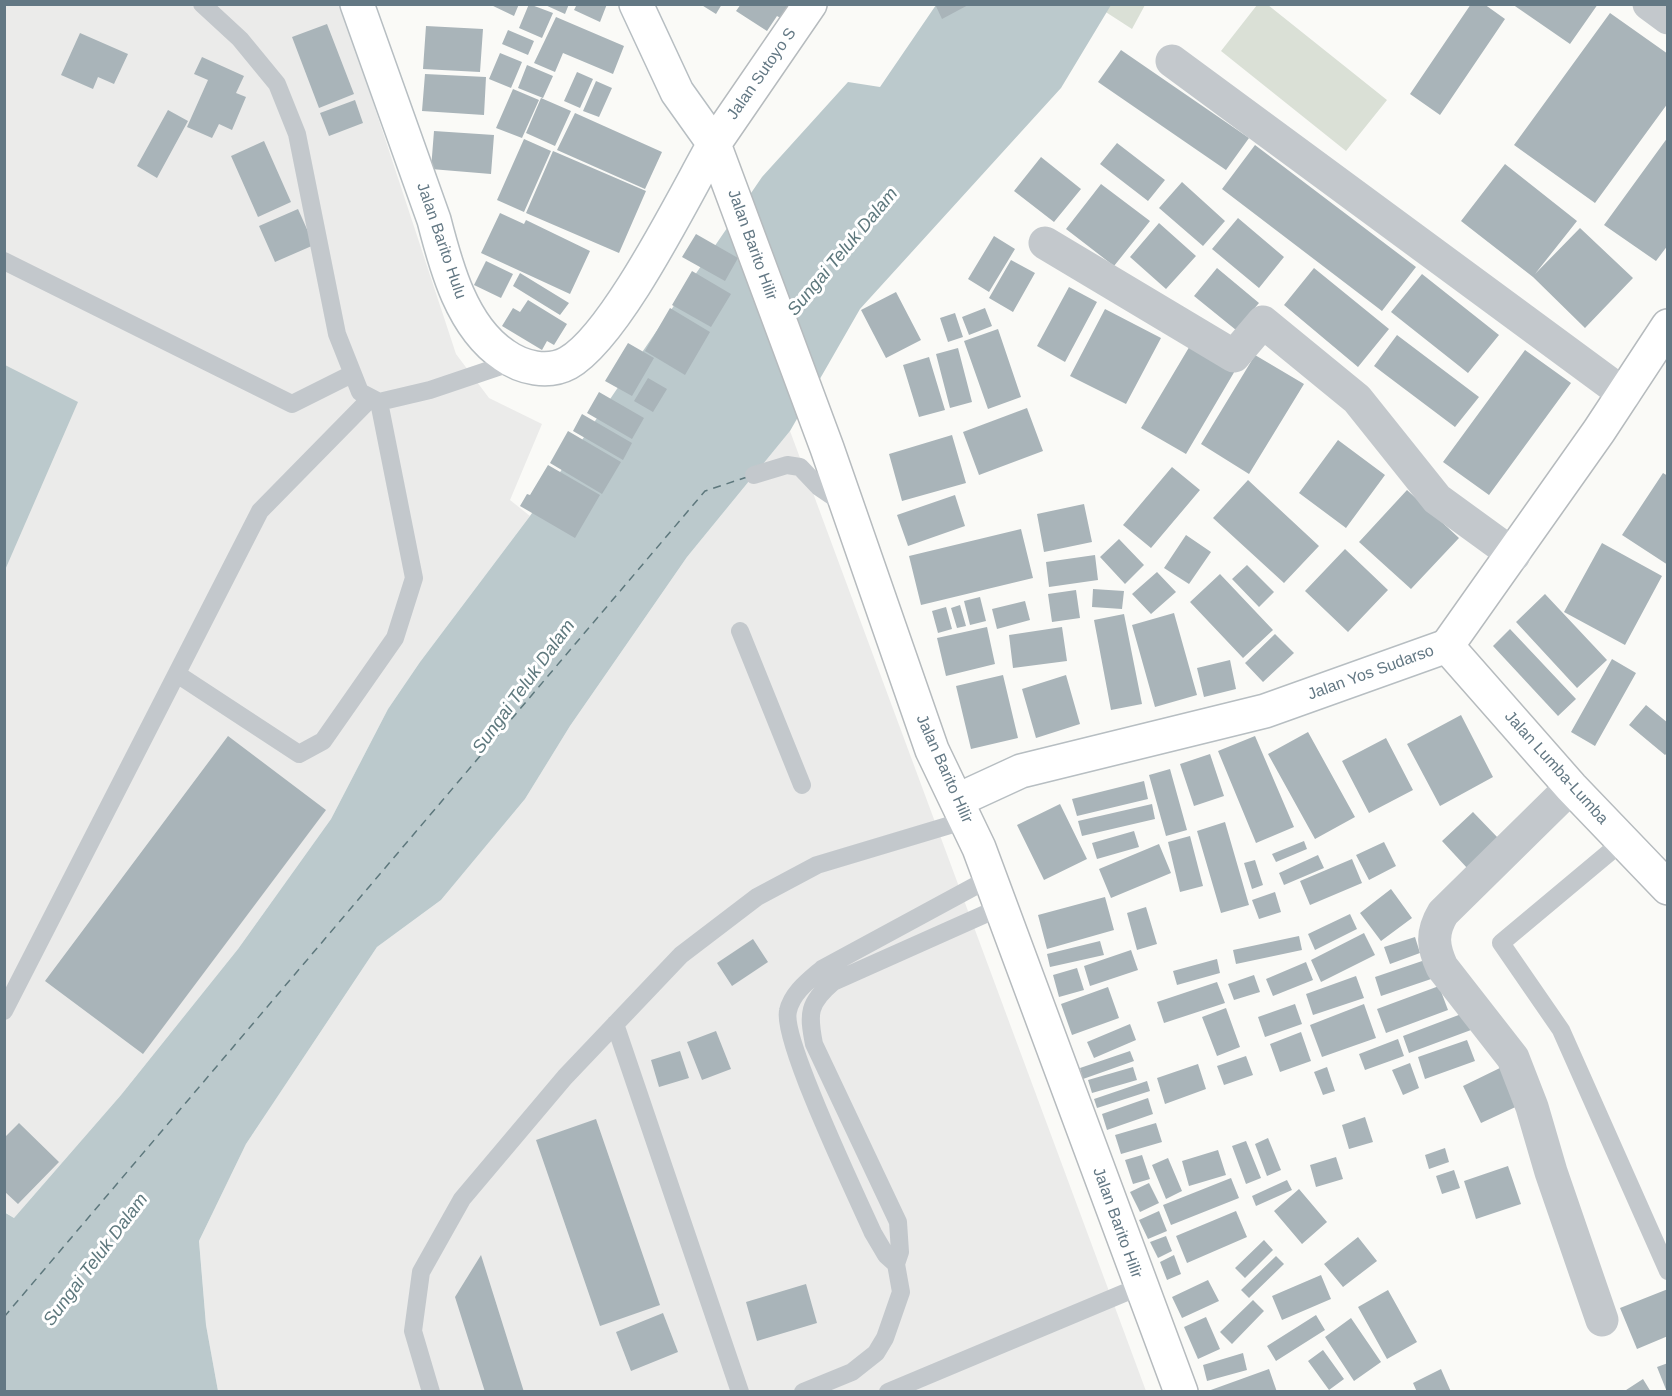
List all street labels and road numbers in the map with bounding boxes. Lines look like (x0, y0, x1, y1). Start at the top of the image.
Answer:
street label: Jalan Sutoyo S (723, 24, 801, 124)
street label: Jalan Barito Hulu (412, 180, 470, 302)
street label: Jalan Barito Hilir (723, 187, 781, 303)
street label: Jalan Yos Sudarso (1305, 641, 1437, 705)
street label: Jalan Lumba-Lumba (1500, 707, 1612, 829)
street label: Jalan Barito Hilir (912, 712, 976, 826)
street label: Jalan Barito Hilir (1088, 1165, 1146, 1281)

